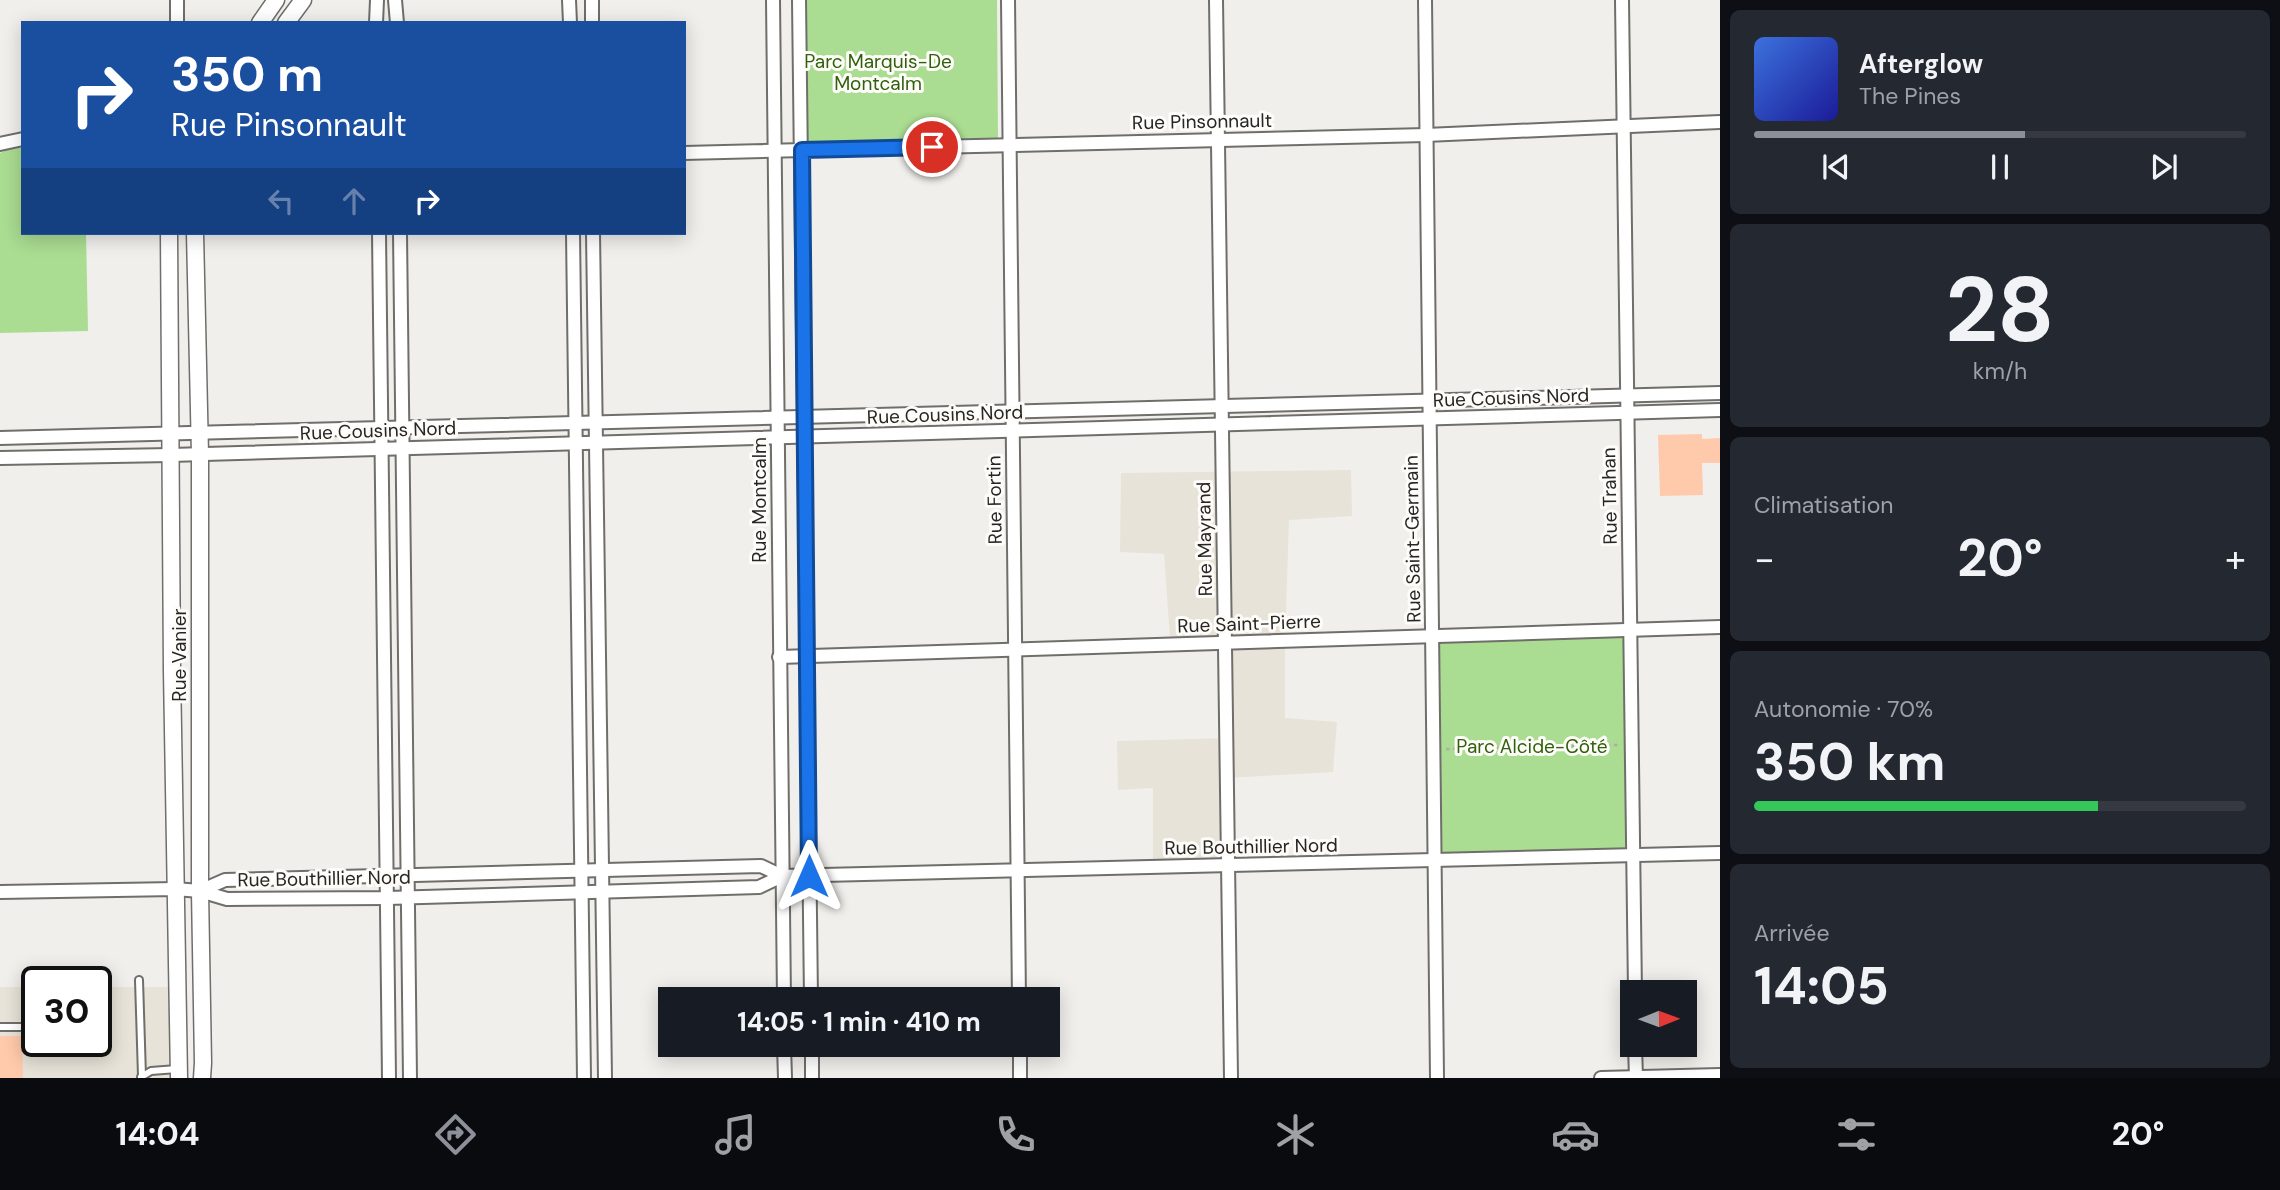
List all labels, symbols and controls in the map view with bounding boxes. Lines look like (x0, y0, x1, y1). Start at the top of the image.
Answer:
text: 350 m (171, 42, 323, 106)
text: Afterglow (1859, 47, 1983, 81)
icon: right (56, 49, 147, 140)
park label: Parc Marquis-De Montcalm (804, 49, 952, 96)
text: The Pines (1859, 81, 1961, 111)
text: Rue Pinsonnault (171, 104, 407, 146)
street label: Rue Pinsonnault (1132, 108, 1272, 135)
pin (902, 117, 962, 177)
icon: arrive (913, 128, 951, 166)
icon: previous (1817, 148, 1855, 186)
icon: pause (1981, 148, 2019, 186)
icon: next (2145, 148, 2183, 186)
icon: left (262, 182, 300, 220)
icon: ahead (335, 182, 373, 220)
icon: right (408, 182, 446, 220)
text: 28 (1945, 251, 2055, 369)
text: km/h (1973, 356, 2027, 386)
street label: Rue Cousins Nord (1432, 382, 1590, 413)
street label: Rue Cousins Nord (866, 399, 1024, 430)
street label: Rue Cousins Nord (299, 415, 457, 446)
street label: Rue Montcalm (747, 437, 772, 563)
street label: Rue Trahan (1596, 447, 1623, 545)
street label: Rue Fortin (981, 455, 1008, 545)
street label: Rue Saint-Germain (1399, 455, 1426, 623)
street label: Rue Mayrand (1191, 481, 1218, 597)
text: Climatisation (1754, 490, 1893, 520)
text: 20° (1957, 524, 2043, 592)
text: − (1754, 534, 1775, 584)
text: + (2225, 534, 2246, 584)
street label: Rue Vanier (167, 608, 192, 702)
street label: Rue Saint-Pierre (1177, 609, 1321, 638)
text: Autonomie · 70% (1754, 694, 1933, 724)
text: 350 km (1754, 728, 1946, 796)
park label: Parc Alcide-Côté (1456, 734, 1608, 759)
street label: Rue Bouthillier Nord (1164, 832, 1338, 861)
position arrow (772, 839, 846, 913)
street label: Rue Bouthillier Nord (237, 864, 411, 893)
text: Arrivée (1754, 918, 1830, 948)
text: 14:05 (1754, 952, 1889, 1020)
speed limit sign: 30 (21, 966, 112, 1057)
north arrow (1620, 980, 1698, 1057)
map controls (1620, 980, 1697, 1057)
text: 14:05 · 1 min · 410 m (737, 1005, 981, 1039)
icon: directions (431, 1110, 480, 1159)
icon: music (711, 1110, 760, 1159)
icon: phone (991, 1110, 1040, 1159)
icon: climate (1271, 1110, 1320, 1159)
icon: car (1551, 1110, 1600, 1159)
icon: filters (1832, 1110, 1881, 1159)
text: 14:04 (116, 1113, 200, 1155)
text: 20° (2112, 1113, 2164, 1155)

